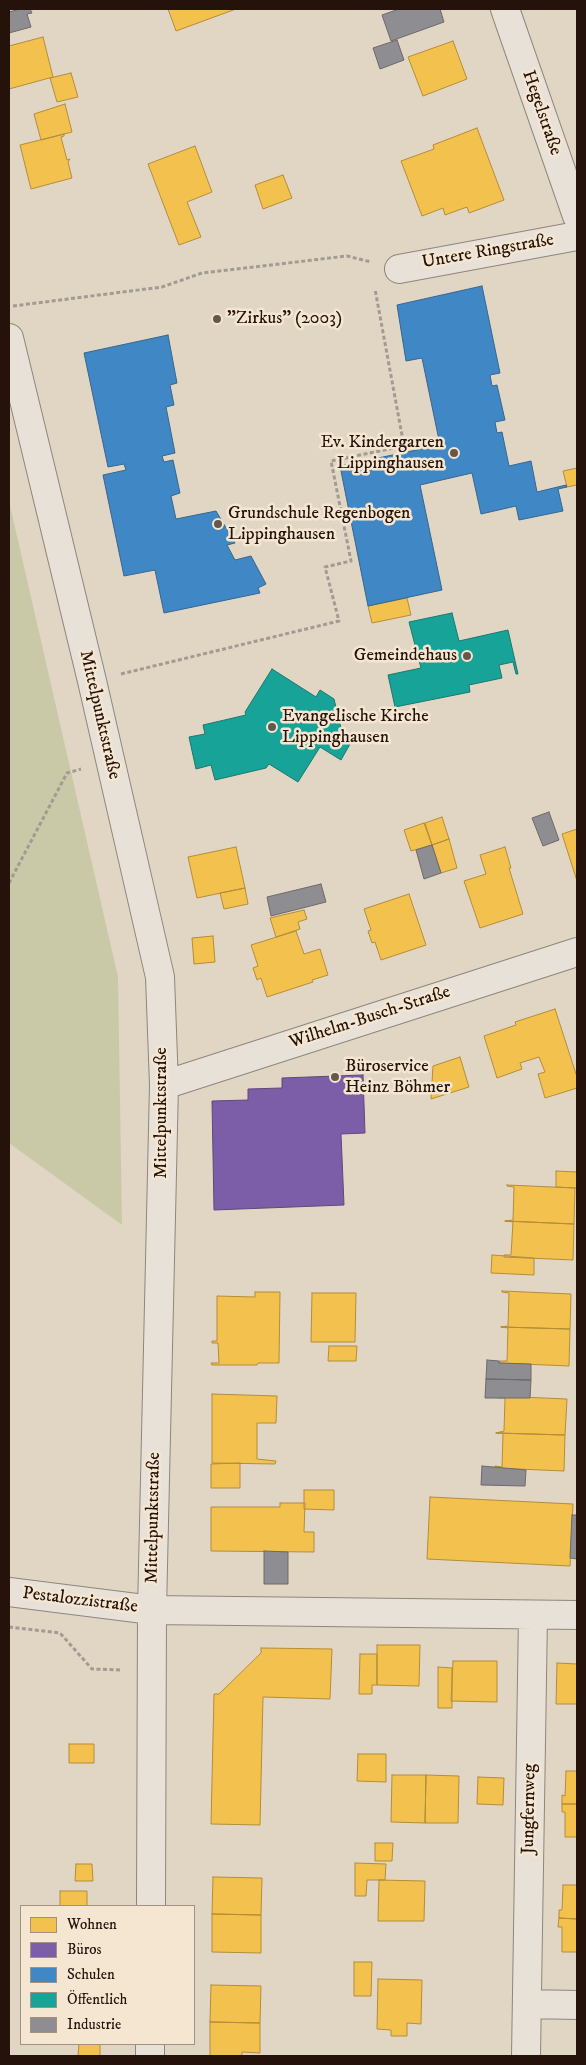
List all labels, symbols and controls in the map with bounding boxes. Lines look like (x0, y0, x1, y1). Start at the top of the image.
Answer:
street label: Hegelstraße (516, 68, 566, 158)
street label: Untere Ringstraße (420, 230, 556, 274)
place label: "Zirkus" (2003) (227, 308, 342, 330)
marker: "Zirkus" (2003) (211, 313, 223, 325)
place label: Ev. Kindergarten Lippinghausen (321, 432, 444, 474)
marker: Ev. Kindergarten Lippinghausen (448, 447, 460, 459)
place label: Grundschule Regenbogen Lippinghausen (228, 503, 411, 546)
marker: Grundschule Regenbogen Lippinghausen (212, 518, 224, 530)
place label: Gemeindehaus (354, 645, 457, 667)
street label: Mittelpunktstraße (74, 648, 124, 782)
marker: Gemeindehaus (461, 650, 473, 662)
place label: Evangelische Kirche Lippinghausen (282, 706, 429, 749)
marker: Evangelische Kirche Lippinghausen (266, 721, 278, 733)
street label: Wilhelm-Busch-Straße (287, 982, 453, 1054)
street label: Mittelpunktstraße (151, 1047, 173, 1179)
place label: Büroservice Heinz Böhmer (345, 1056, 450, 1098)
marker: Büroservice Heinz Böhmer (329, 1071, 341, 1083)
street label: Mittelpunktstraße (142, 1452, 166, 1584)
street label: Pestalozzistraße (21, 1583, 139, 1619)
street label: Jungfernweg (518, 1764, 542, 1854)
legend (20, 1905, 195, 2045)
text: Wohnen (67, 1915, 117, 1934)
text: Büros (67, 1940, 102, 1959)
text: Schulen (67, 1965, 115, 1984)
text: Öffentlich (67, 1990, 127, 2009)
text: Industrie (67, 2015, 121, 2034)

